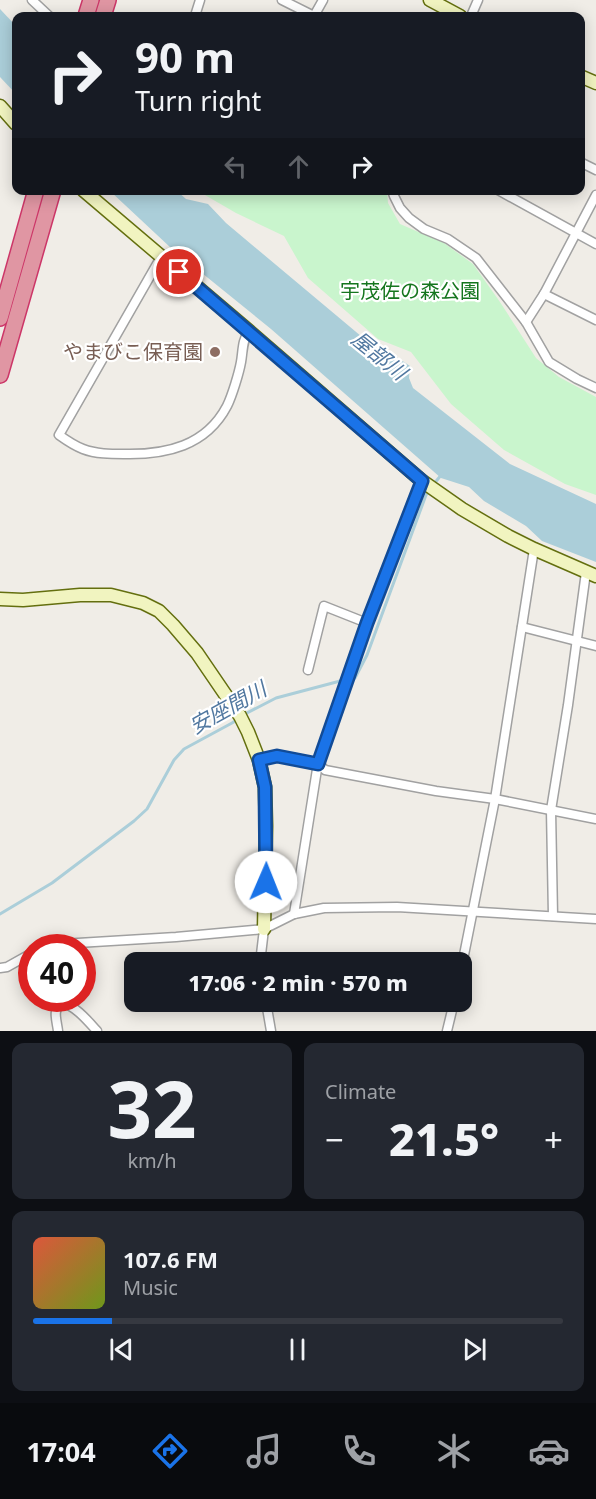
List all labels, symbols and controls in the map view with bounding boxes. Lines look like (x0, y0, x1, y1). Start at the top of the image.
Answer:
text: 90 m (135, 28, 235, 85)
icon: right (36, 36, 114, 114)
text: Turn right (135, 82, 261, 119)
icon: left (219, 150, 252, 183)
icon: ahead (282, 150, 315, 183)
icon: right (345, 150, 378, 183)
pin (153, 246, 204, 297)
icon: arrive (162, 255, 195, 288)
park label: 宇茂佐の森公園 (340, 277, 480, 304)
water label: 屋部川 (346, 325, 414, 387)
place label: やまびこ保育園 (63, 338, 203, 365)
marker: やまびこ保育園 (208, 345, 222, 359)
water label: 安座間川 (184, 674, 273, 740)
position arrow (234, 850, 298, 914)
speed limit sign: 40 (18, 934, 96, 1012)
text: 17:06 · 2 min · 570 m (188, 967, 408, 997)
text: 32 (107, 1055, 197, 1161)
text: Climate (325, 1078, 396, 1105)
text: 21.5° (389, 1108, 499, 1169)
text: − (325, 1117, 344, 1162)
text: + (544, 1117, 563, 1162)
text: km/h (127, 1147, 177, 1174)
text: 107.6 FM (123, 1244, 218, 1274)
text: Music (123, 1274, 178, 1301)
icon: previous (105, 1333, 138, 1366)
icon: pause (281, 1333, 314, 1366)
icon: next (458, 1333, 491, 1366)
icon: directions (149, 1430, 191, 1472)
icon: music (243, 1430, 285, 1472)
icon: phone (338, 1430, 380, 1472)
icon: climate (433, 1430, 475, 1472)
icon: car (528, 1430, 570, 1472)
text: 17:04 (26, 1433, 96, 1470)

